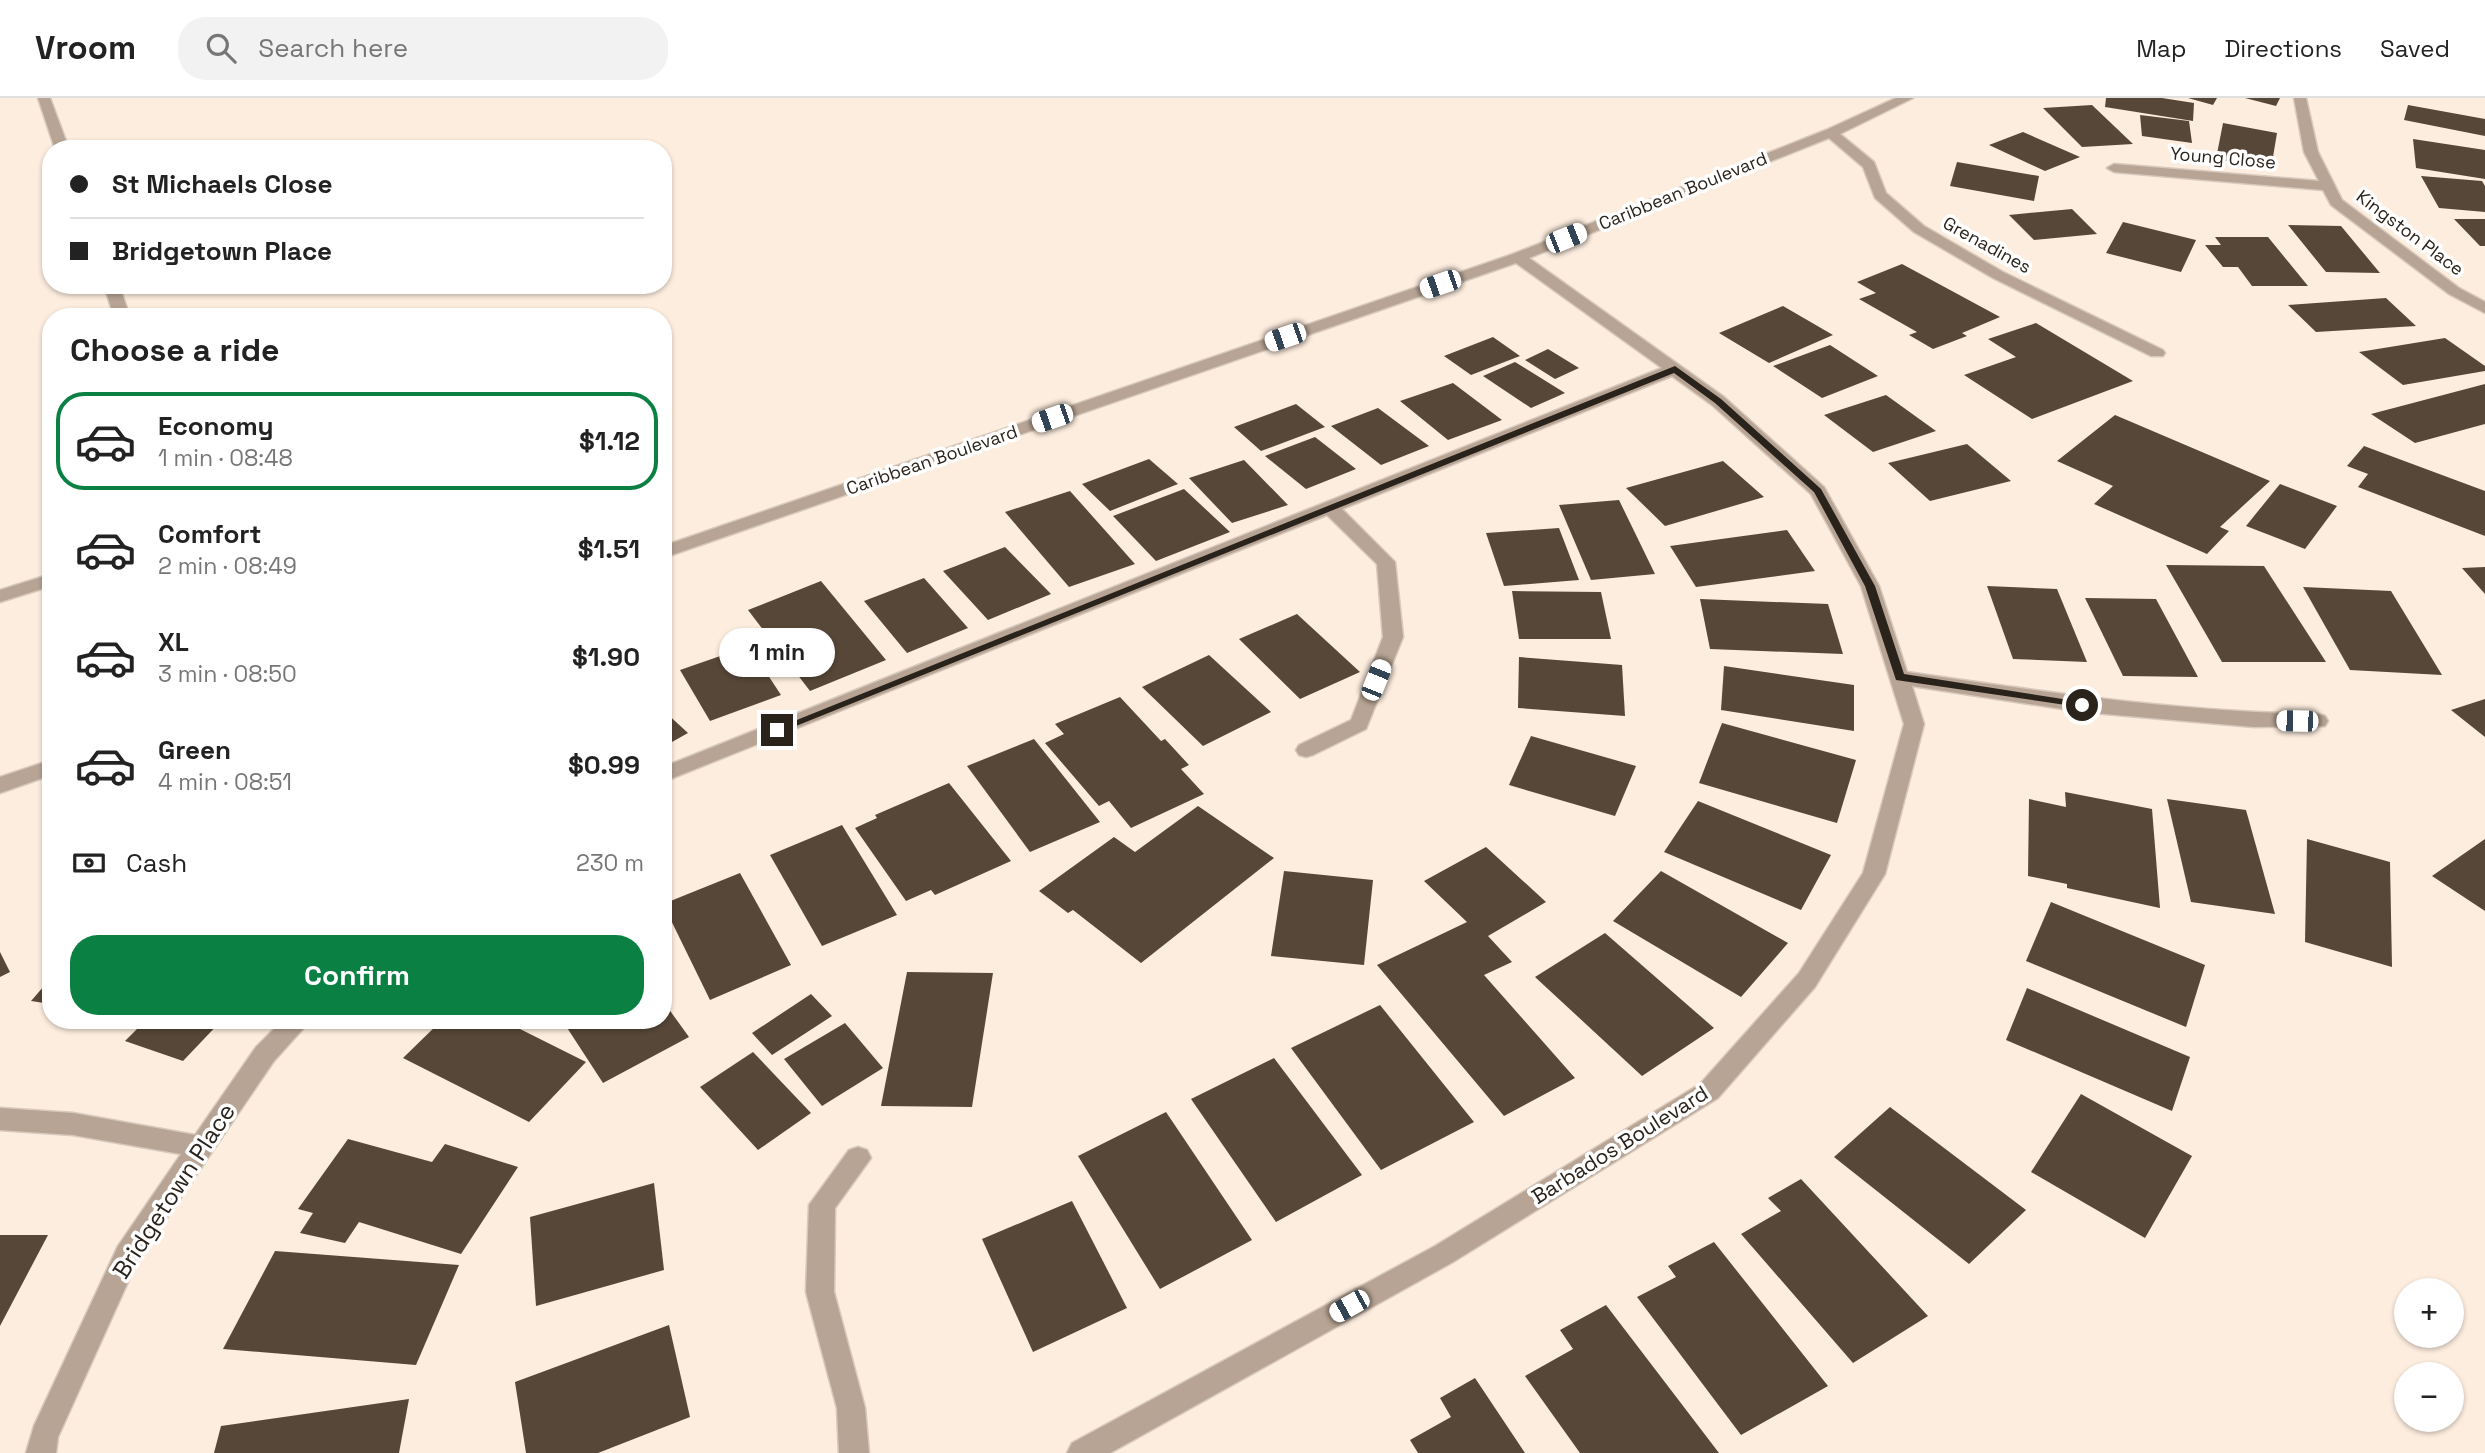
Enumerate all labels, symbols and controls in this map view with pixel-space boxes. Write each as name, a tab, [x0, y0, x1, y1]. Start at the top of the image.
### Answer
search box	[178, 17, 668, 80]
text: Vroom	[35, 27, 136, 69]
icon: search	[202, 29, 240, 67]
text: Search here	[258, 31, 408, 65]
text: Map	[2136, 33, 2186, 64]
text: Directions	[2224, 33, 2342, 64]
text: Saved	[2380, 33, 2450, 64]
street label: Young Close	[2169, 141, 2277, 174]
street label: Caribbean Boulevard	[1595, 146, 1770, 235]
text: St Michaels Close	[112, 167, 332, 201]
street label: Kingston Place	[2352, 185, 2469, 281]
street label: Grenadines	[1939, 211, 2035, 278]
car	[1543, 220, 1590, 256]
text: Bridgetown Place	[112, 234, 332, 268]
car	[1417, 267, 1464, 301]
car	[1262, 320, 1309, 354]
text: Choose a ride	[70, 330, 280, 370]
car	[1029, 401, 1076, 435]
text: Economy	[158, 409, 274, 443]
icon: car	[74, 410, 137, 473]
street label: Caribbean Boulevard	[843, 419, 1020, 500]
text: $1.12	[579, 424, 640, 458]
text: 1 min · 08:48	[158, 443, 293, 473]
text: Comfort	[158, 517, 261, 551]
icon: car	[74, 518, 137, 581]
text: $1.51	[578, 532, 640, 566]
text: 2 min · 08:49	[158, 551, 297, 581]
text: XL	[158, 625, 189, 659]
icon: car	[74, 626, 137, 689]
callout: 1 min	[719, 628, 835, 678]
text: 1 min	[749, 637, 805, 667]
text: $1.90	[572, 640, 640, 674]
car	[1359, 657, 1394, 703]
text: 3 min · 08:50	[158, 659, 297, 689]
route start	[2066, 689, 2098, 721]
car	[2276, 710, 2319, 732]
route end	[761, 714, 793, 746]
text: Green	[158, 733, 231, 767]
icon: car	[74, 734, 137, 797]
text: $0.99	[568, 748, 640, 782]
text: 4 min · 08:51	[158, 767, 292, 797]
icon: cash	[70, 844, 108, 882]
text: Cash	[126, 846, 187, 880]
text: 230 m	[576, 848, 644, 878]
button: Confirm	[70, 935, 644, 1015]
street label: Barbados Boulevard	[1526, 1079, 1713, 1210]
street label: Bridgetown Place	[105, 1097, 242, 1284]
map controls	[2394, 1278, 2464, 1432]
button: +	[2394, 1278, 2464, 1348]
car	[1326, 1287, 1373, 1325]
button: −	[2394, 1362, 2464, 1432]

